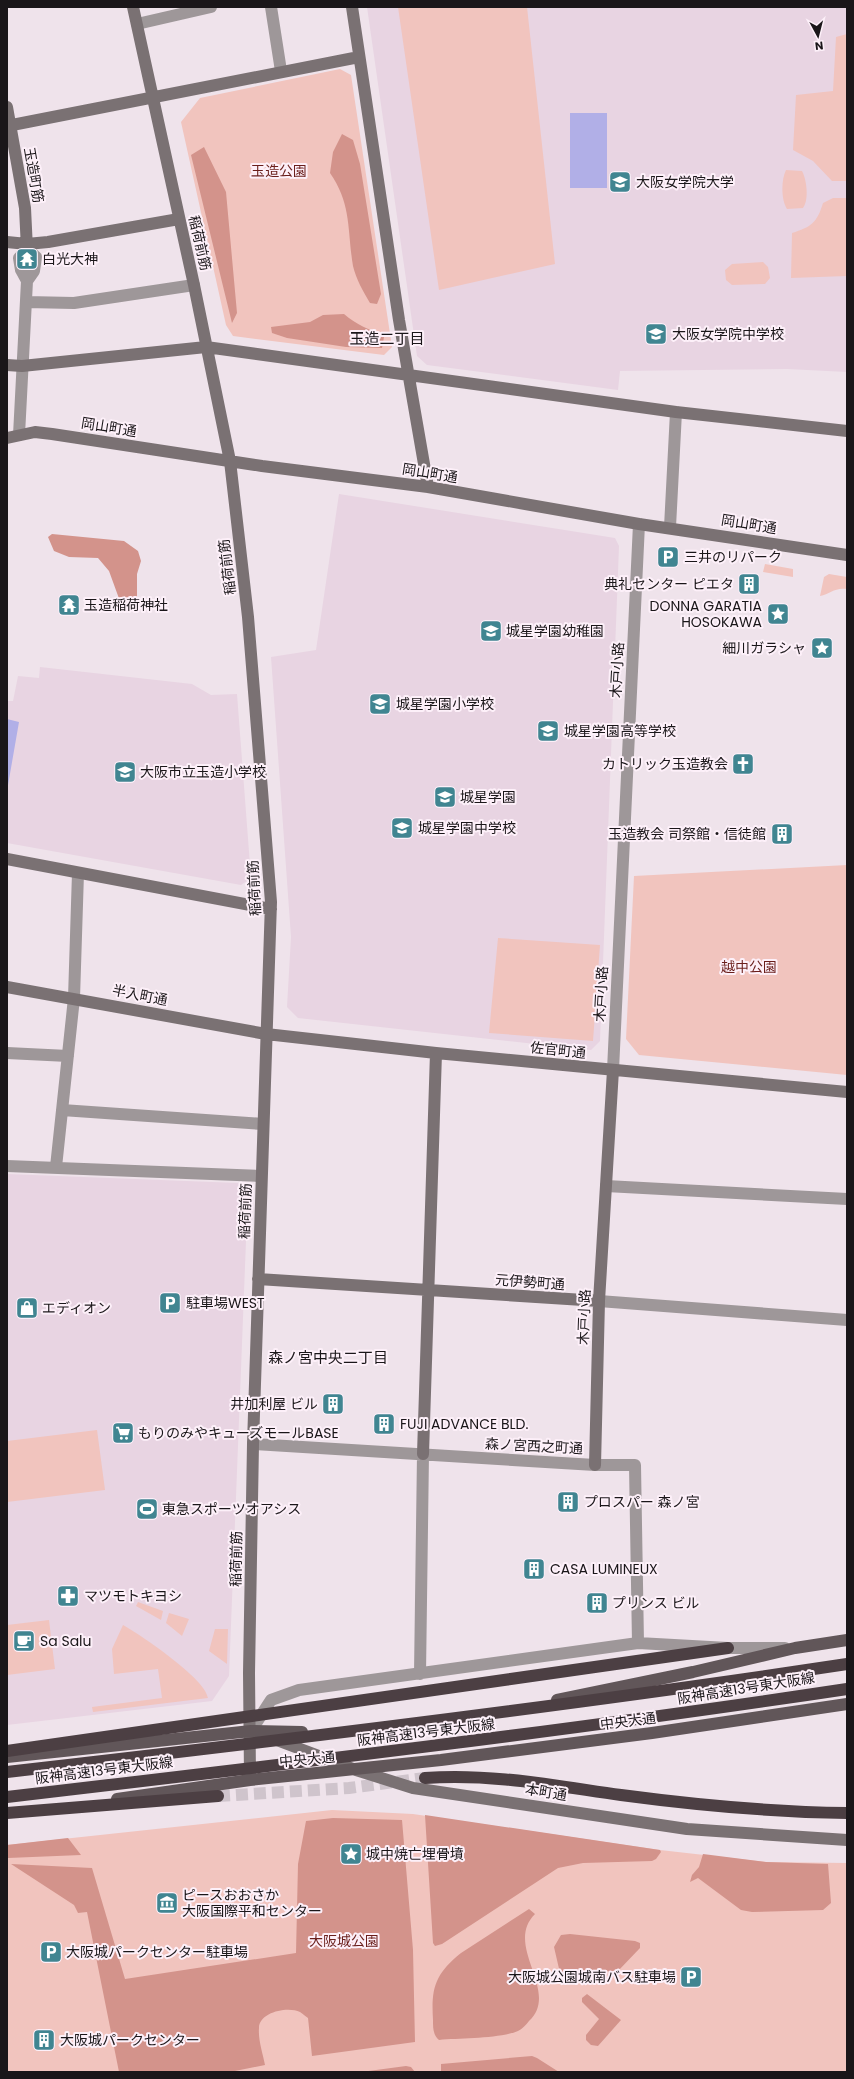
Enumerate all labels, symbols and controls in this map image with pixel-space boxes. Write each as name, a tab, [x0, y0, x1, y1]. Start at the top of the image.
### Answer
north arrow	[798, 16, 838, 56]
text: N	[814, 37, 824, 54]
street label: 玉造町筋	[19, 146, 49, 204]
park label: 玉造公園	[251, 161, 307, 181]
school or university icon: 大阪女学院大学	[607, 169, 633, 195]
place label: 大阪女学院大学	[636, 172, 734, 192]
street label: 稲荷前筋	[184, 213, 216, 273]
temple icon: 白光大神	[14, 246, 40, 272]
place label: 白光大神	[42, 249, 98, 269]
school or university icon: 大阪女学院中学校	[643, 321, 669, 347]
place label: 大阪女学院中学校	[672, 324, 784, 344]
district label: 玉造二丁目	[349, 328, 425, 349]
street label: 岡山町通	[80, 413, 138, 441]
street label: 岡山町通	[401, 459, 459, 487]
street label: 岡山町通	[720, 510, 778, 538]
street label: 稲荷前筋	[214, 538, 240, 596]
parking icon: 三井のリパーク	[655, 544, 681, 570]
place label: 三井のリパーク	[684, 547, 782, 567]
building icon: 典礼センター ピエタ	[736, 571, 762, 597]
place label: 典礼センター ピエタ	[604, 574, 734, 594]
temple icon: 玉造稲荷神社	[56, 592, 82, 618]
place label: 玉造稲荷神社	[84, 595, 168, 615]
place label: DONNA GARATIA HOSOKAWA	[650, 596, 762, 632]
place icon: DONNA GARATIA HOSOKAWA	[765, 601, 791, 627]
school or university icon: 城星学園幼稚園	[478, 618, 504, 644]
place label: 城星学園幼稚園	[506, 621, 604, 641]
place icon: 細川ガラシャ	[809, 635, 835, 661]
place label: 細川ガラシャ	[722, 638, 806, 658]
street label: 木戸小路	[606, 642, 628, 698]
school or university icon: 城星学園小学校	[367, 691, 393, 717]
place label: 城星学園小学校	[396, 694, 494, 714]
school or university icon: 城星学園高等学校	[535, 718, 561, 744]
place label: 城星学園高等学校	[564, 721, 676, 741]
church icon: カトリック玉造教会	[730, 751, 756, 777]
place label: カトリック玉造教会	[602, 754, 728, 774]
school or university icon: 大阪市立玉造小学校	[112, 759, 138, 785]
place label: 大阪市立玉造小学校	[140, 762, 266, 782]
school or university icon: 城星学園	[432, 784, 458, 810]
place label: 城星学園	[460, 787, 516, 807]
school or university icon: 城星学園中学校	[389, 815, 415, 841]
place label: 城星学園中学校	[418, 818, 516, 838]
building icon: 玉造教会 司祭館・信徒館	[769, 821, 795, 847]
place label: 玉造教会 司祭館・信徒館	[608, 824, 766, 844]
street label: 稲荷前筋	[243, 860, 265, 916]
park label: 越中公園	[721, 957, 777, 977]
street label: 木戸小路	[590, 966, 612, 1022]
street label: 半入町通	[111, 980, 169, 1010]
street label: 佐官町通	[529, 1037, 587, 1063]
street label: 稲荷前筋	[234, 1183, 256, 1239]
street label: 元伊勢町通	[494, 1270, 566, 1294]
street label: 木戸小路	[573, 1289, 595, 1345]
parking icon: 駐車場WEST	[157, 1290, 183, 1316]
place label: 駐車場WEST	[186, 1293, 265, 1313]
shop icon: エディオン	[14, 1295, 40, 1321]
place label: エディオン	[42, 1298, 111, 1318]
district label: 森ノ宮中央二丁目	[268, 1347, 388, 1368]
building icon: 井加利屋 ビル	[320, 1391, 346, 1417]
place label: 井加利屋 ビル	[230, 1394, 318, 1414]
building icon: FUJI ADVANCE BLD.	[371, 1411, 397, 1437]
place label: FUJI ADVANCE BLD.	[400, 1414, 528, 1434]
supermarket icon: もりのみやキューズモールBASE	[110, 1420, 136, 1446]
place label: もりのみやキューズモールBASE	[138, 1423, 339, 1443]
street label: 森ノ宮西之町通	[485, 1433, 583, 1459]
building icon: プロスパー 森ノ宮	[555, 1489, 581, 1515]
place label: プロスパー 森ノ宮	[584, 1492, 700, 1512]
sports icon: 東急スポーツオアシス	[134, 1496, 160, 1522]
place label: 東急スポーツオアシス	[162, 1499, 301, 1519]
street label: 稲荷前筋	[226, 1531, 246, 1587]
building icon: CASA LUMINEUX	[521, 1556, 547, 1582]
place label: CASA LUMINEUX	[550, 1559, 658, 1579]
pharmacy icon: マツモトキヨシ	[55, 1583, 81, 1609]
place label: マツモトキヨシ	[84, 1586, 182, 1606]
building icon: プリンス ビル	[584, 1590, 610, 1616]
place label: プリンス ビル	[612, 1593, 699, 1613]
cafe icon: Sa Salu	[11, 1628, 37, 1654]
place label: Sa Salu	[40, 1631, 92, 1651]
street label: 阪神高速13号東大阪線	[676, 1667, 816, 1709]
street label: 中央大通	[599, 1708, 657, 1734]
street label: 阪神高速13号東大阪線	[356, 1714, 496, 1750]
street label: 中央大通	[278, 1747, 336, 1771]
street label: 阪神高速13号東大阪線	[34, 1752, 174, 1788]
street label: 本町通	[524, 1779, 568, 1805]
place icon: 城中焼亡埋骨墳	[338, 1841, 364, 1867]
place label: 城中焼亡埋骨墳	[366, 1844, 464, 1864]
place label: ピースおおさか 大阪国際平和センター	[182, 1885, 322, 1921]
museum icon: ピースおおさか 大阪国際平和センター	[154, 1890, 180, 1916]
park label: 大阪城公園	[309, 1931, 379, 1951]
parking icon: 大阪城パークセンター駐車場	[38, 1939, 64, 1965]
place label: 大阪城パークセンター駐車場	[66, 1942, 248, 1962]
parking icon: 大阪城公園城南バス駐車場	[678, 1964, 704, 1990]
place label: 大阪城公園城南バス駐車場	[508, 1967, 676, 1987]
building icon: 大阪城パークセンター	[31, 2027, 57, 2053]
place label: 大阪城パークセンター	[60, 2030, 200, 2050]

